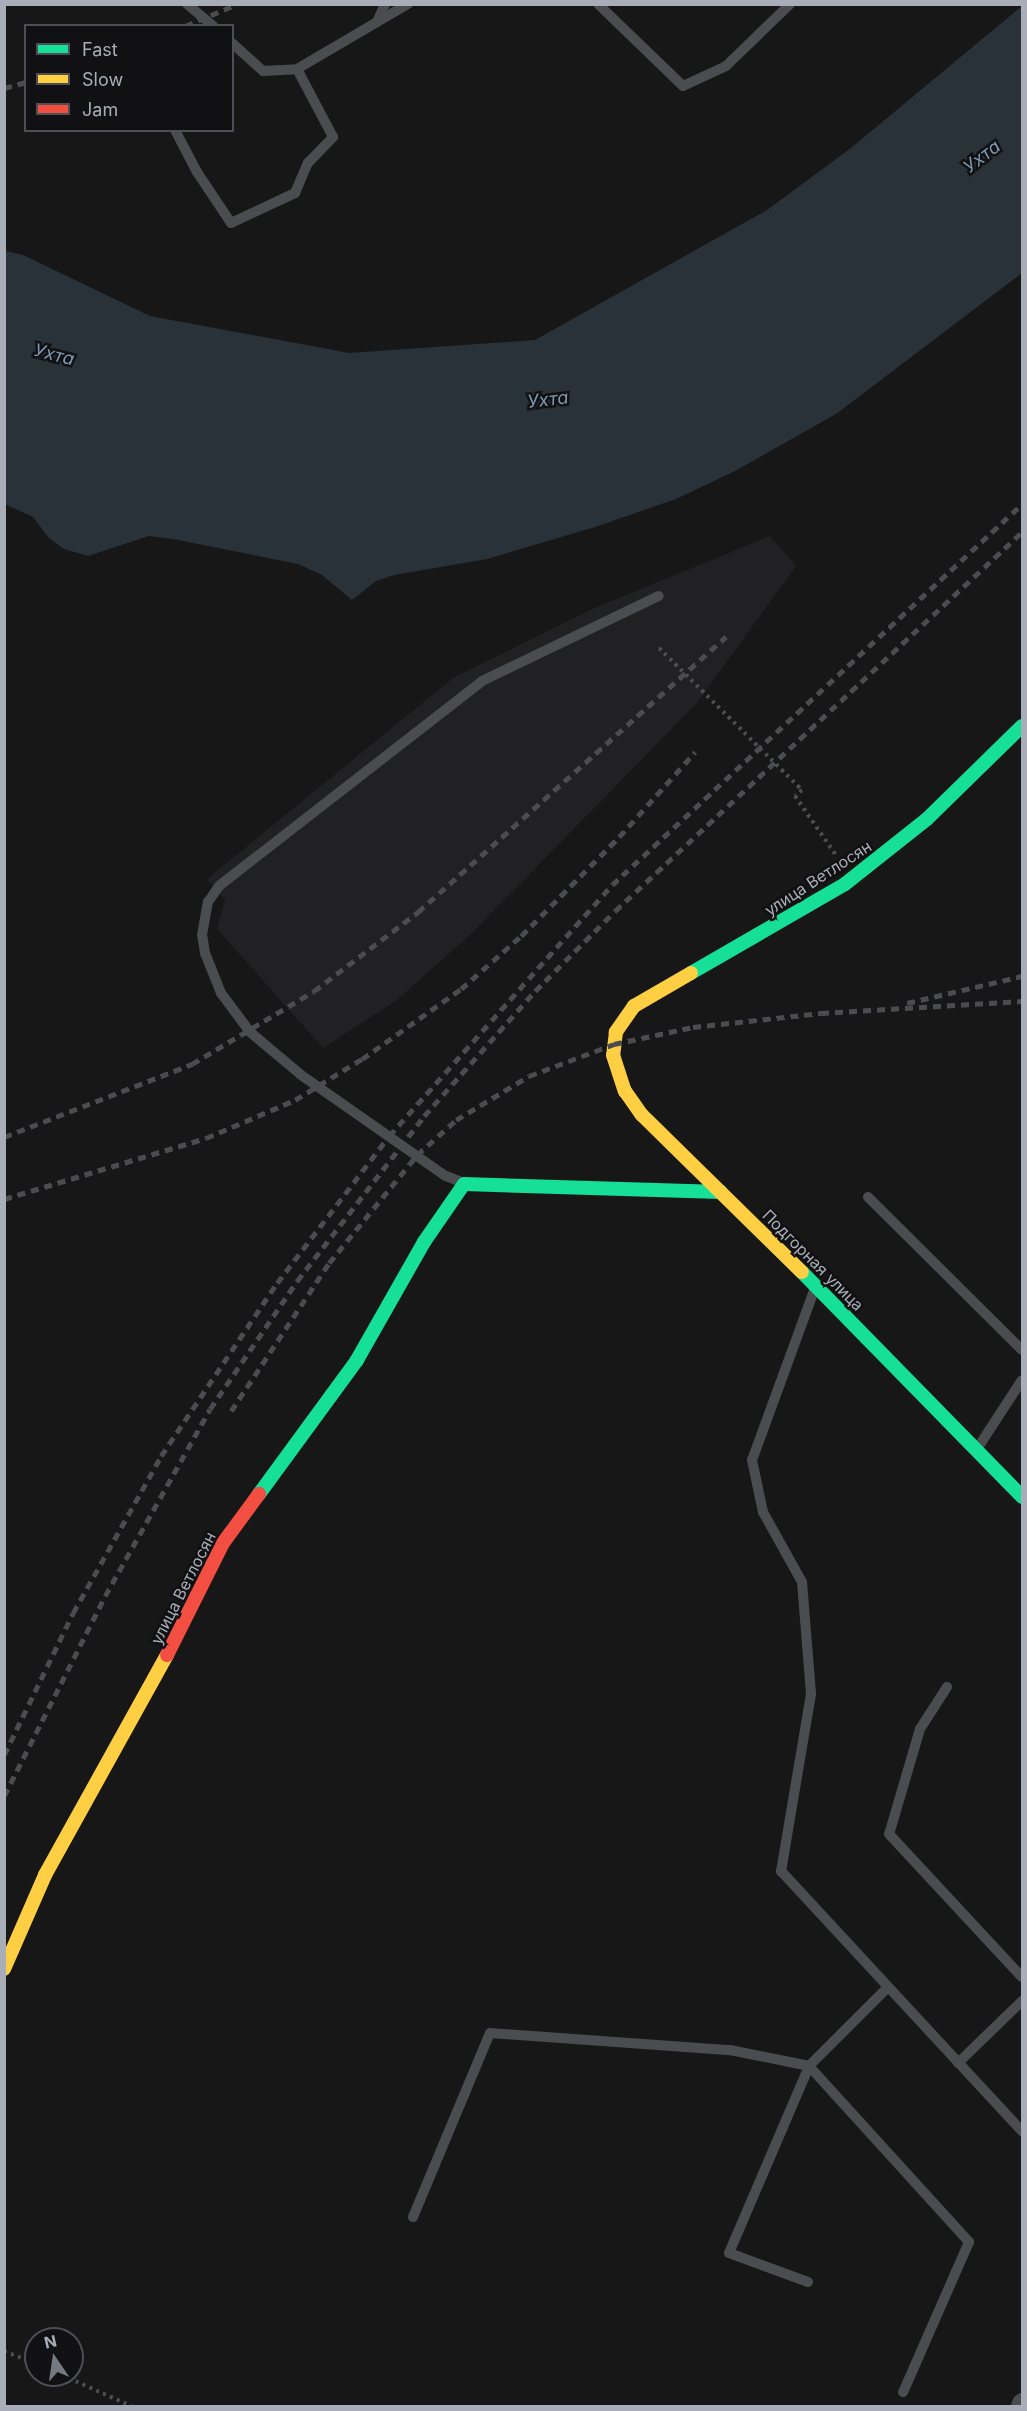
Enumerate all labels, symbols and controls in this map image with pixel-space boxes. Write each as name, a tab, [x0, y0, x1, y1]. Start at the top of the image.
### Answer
legend	[24, 24, 234, 132]
text: Fast	[82, 39, 118, 60]
text: Slow	[82, 69, 123, 90]
text: Jam	[82, 99, 118, 120]
water label: Ухта	[959, 136, 1005, 178]
water label: Ухта	[32, 340, 76, 370]
water label: Ухта	[526, 387, 570, 413]
street label: улица Ветлосян	[761, 836, 875, 920]
street label: Подгорная улица	[759, 1206, 867, 1314]
street label: улица Ветлосян	[146, 1529, 220, 1647]
north arrow	[24, 2327, 84, 2387]
text: N	[42, 2330, 59, 2353]

